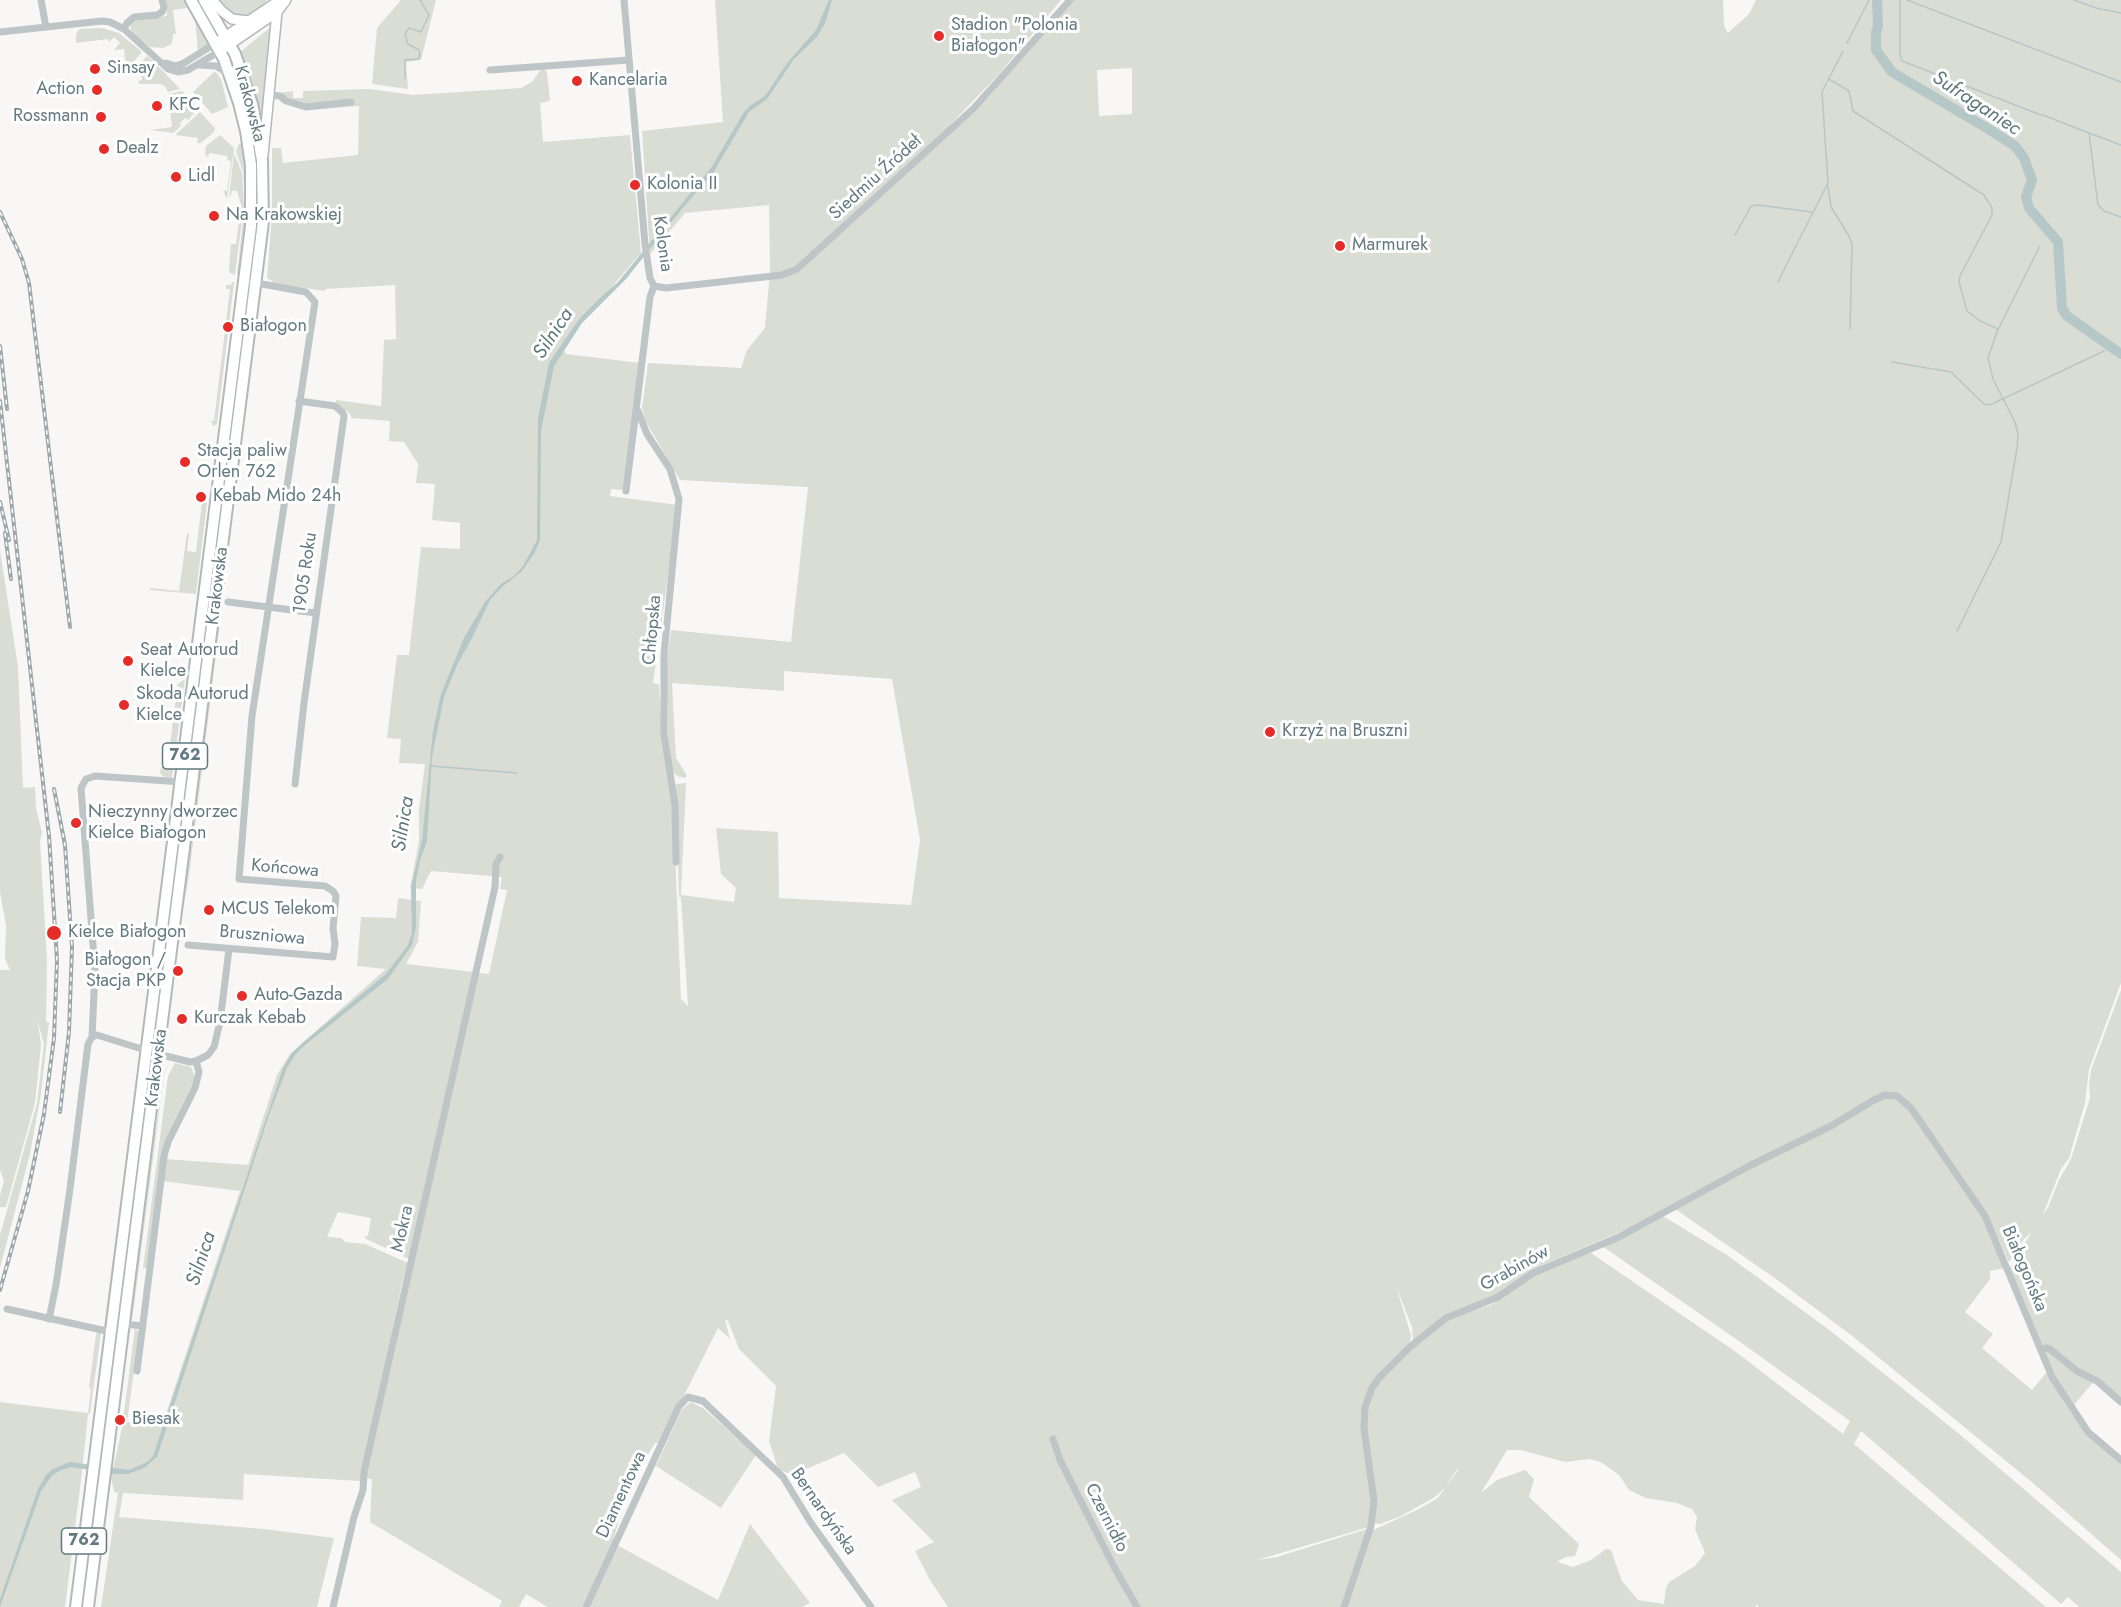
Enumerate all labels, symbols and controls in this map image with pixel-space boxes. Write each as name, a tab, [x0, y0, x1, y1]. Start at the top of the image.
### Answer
place label: Stadion "Polonia Białogon"	[951, 15, 1078, 57]
marker: Stadion "Polonia Białogon"	[932, 29, 946, 43]
place label: Sinsay	[107, 58, 155, 80]
marker: Sinsay	[88, 62, 102, 76]
street label: Krakowska	[228, 63, 270, 145]
water label: Sufraganiec	[1927, 67, 2025, 141]
place label: Kancelaria	[589, 70, 667, 92]
marker: Kancelaria	[570, 74, 584, 88]
place label: Action	[36, 79, 85, 101]
marker: Action	[90, 83, 104, 97]
place label: KFC	[169, 95, 200, 117]
marker: KFC	[150, 99, 164, 113]
place label: Rossmann	[13, 106, 89, 128]
marker: Rossmann	[94, 110, 108, 124]
street label: Siedmiu Źródeł	[825, 131, 927, 225]
place label: Dealz	[116, 138, 159, 160]
marker: Dealz	[97, 142, 111, 156]
place label: Lidl	[188, 166, 215, 188]
marker: Lidl	[169, 170, 183, 184]
place label: Kolonia II	[647, 174, 717, 196]
marker: Kolonia II	[628, 178, 642, 192]
place label: Na Krakowskiej	[226, 205, 342, 227]
marker: Na Krakowskiej	[207, 209, 221, 223]
street label: Kolonia	[647, 215, 677, 273]
place label: Marmurek	[1352, 235, 1428, 257]
marker: Marmurek	[1333, 239, 1347, 253]
water label: Silnica	[529, 304, 579, 364]
place label: Białogon	[240, 316, 307, 338]
marker: Białogon	[221, 320, 235, 334]
place label: Stacja paliw Orlen 762	[197, 441, 287, 484]
marker: Stacja paliw Orlen 762	[178, 455, 192, 469]
place label: Kebab Mido 24h	[213, 486, 341, 508]
marker: Kebab Mido 24h	[194, 490, 208, 504]
street label: 1905 Roku	[290, 531, 322, 615]
street label: Krakowska	[203, 546, 233, 626]
street label: Chłopska	[639, 594, 667, 666]
place label: Seat Autorud Kielce	[140, 640, 239, 682]
marker: Seat Autorud Kielce	[121, 654, 135, 668]
place label: Skoda Autorud Kielce	[136, 684, 249, 726]
marker: Skoda Autorud Kielce	[117, 698, 131, 712]
place label: Krzyż na Bruszni	[1282, 721, 1408, 743]
marker: Krzyż na Bruszni	[1263, 725, 1277, 739]
road number: 762	[162, 743, 207, 769]
water label: Silnica	[388, 795, 420, 853]
place label: Nieczynny dworzec Kielce Białogon	[88, 802, 238, 844]
marker: Nieczynny dworzec Kielce Białogon	[69, 816, 83, 830]
street label: Końcowa	[250, 855, 320, 883]
place label: MCUS Telekom	[221, 899, 335, 921]
marker: MCUS Telekom	[202, 903, 216, 917]
place label: Kielce Białogon	[68, 922, 186, 944]
street label: Bruszniowa	[218, 922, 306, 950]
marker: Kielce Białogon	[45, 924, 63, 942]
place label: Białogon / Stacja PKP	[84, 950, 166, 992]
marker: Białogon / Stacja PKP	[171, 964, 185, 978]
place label: Auto-Gazda	[254, 985, 343, 1007]
marker: Auto-Gazda	[235, 989, 249, 1003]
place label: Kurczak Kebab	[194, 1008, 306, 1030]
marker: Kurczak Kebab	[175, 1012, 189, 1026]
street label: Krakowska	[142, 1028, 172, 1108]
street label: Mokra	[387, 1204, 419, 1254]
street label: Białogońska	[1996, 1223, 2052, 1315]
water label: Silnica	[182, 1229, 222, 1289]
street label: Grabinów	[1477, 1241, 1553, 1297]
place label: Biesak	[132, 1409, 180, 1431]
marker: Biesak	[113, 1413, 127, 1427]
street label: Diamentowa	[593, 1448, 651, 1542]
street label: Bernardyńska	[785, 1464, 861, 1560]
street label: Czernidło	[1080, 1480, 1132, 1556]
road number: 762	[62, 1528, 106, 1554]

